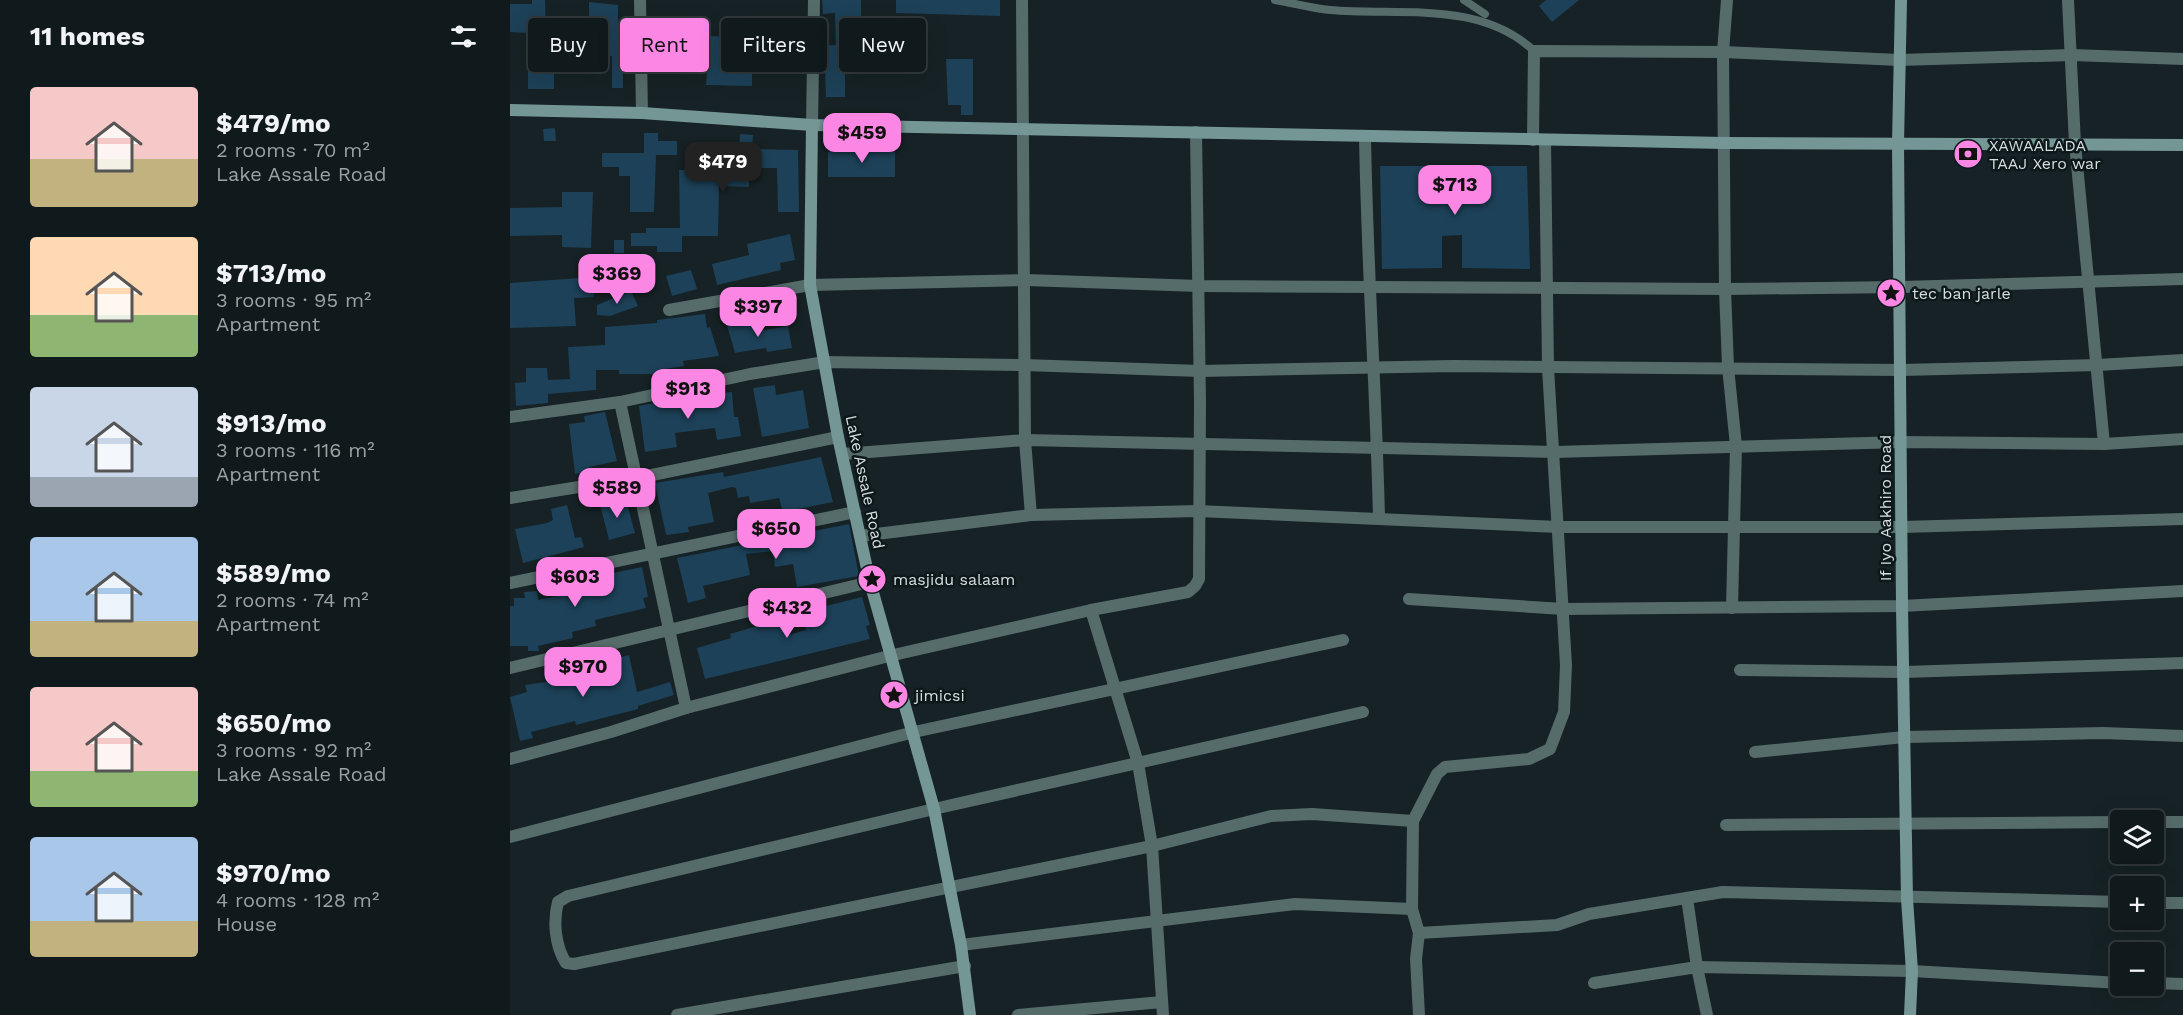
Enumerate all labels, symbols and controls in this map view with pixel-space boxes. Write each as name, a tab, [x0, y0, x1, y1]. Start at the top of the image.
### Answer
chip: Buy	[528, 18, 608, 72]
chip: Rent	[620, 18, 709, 72]
chip: Filters	[721, 18, 827, 72]
chip: New	[839, 18, 926, 72]
icon: filters	[447, 20, 480, 53]
text: 11 homes	[30, 21, 145, 51]
text: $479/mo	[216, 108, 331, 138]
icon: home	[78, 111, 150, 183]
pin: $459	[826, 113, 898, 164]
text: $459	[837, 120, 887, 144]
place label: XAWAALADA TAAJ Xero war	[1989, 136, 2101, 173]
text: 2 rooms · 70 m²	[216, 138, 370, 162]
bank icon: XAWAALADA TAAJ Xero war	[1952, 138, 1984, 170]
pin: $479	[687, 142, 759, 193]
text: $479	[698, 149, 748, 173]
text: Lake Assale Road	[216, 162, 387, 186]
pin: $713	[1419, 165, 1491, 216]
text: $713	[1432, 172, 1478, 196]
pin: $369	[581, 254, 653, 305]
text: $713/mo	[216, 258, 326, 288]
icon: home	[78, 261, 150, 333]
text: $369	[592, 261, 642, 285]
place icon: tec ban jarle	[1875, 277, 1907, 309]
place label: tec ban jarle	[1912, 284, 2011, 303]
pin: $397	[722, 287, 794, 338]
text: 3 rooms · 95 m²	[216, 288, 371, 312]
text: $397	[734, 294, 782, 318]
text: Apartment	[216, 312, 320, 336]
pin: $913	[652, 369, 724, 420]
text: $913	[665, 376, 711, 400]
text: $913/mo	[216, 408, 327, 438]
icon: home	[78, 411, 150, 483]
street label: Lake Assale Road	[842, 413, 888, 551]
street label: If Iyo Aakhiro Road	[1876, 435, 1895, 581]
text: 3 rooms · 116 m²	[216, 438, 375, 462]
text: Apartment	[216, 462, 320, 486]
pin: $589	[581, 468, 653, 519]
text: $589	[592, 475, 642, 499]
pin: $650	[740, 509, 812, 560]
text: $650	[751, 516, 801, 540]
pin: $603	[539, 557, 611, 608]
text: $589/mo	[216, 558, 331, 588]
icon: home	[78, 561, 150, 633]
place icon: masjidu salaam	[856, 563, 888, 595]
text: $603	[550, 564, 600, 588]
place label: masjidu salaam	[893, 570, 1015, 589]
text: 2 rooms · 74 m²	[216, 588, 369, 612]
pin: $432	[751, 588, 823, 639]
text: $432	[762, 595, 812, 619]
text: Apartment	[216, 612, 320, 636]
pin: $970	[547, 647, 619, 698]
text: $970	[558, 654, 608, 678]
place icon: jimicsi	[878, 679, 910, 711]
place label: jimicsi	[913, 686, 965, 705]
text: $650/mo	[216, 708, 331, 738]
icon: home	[78, 711, 150, 783]
text: 3 rooms · 92 m²	[216, 738, 371, 762]
text: Lake Assale Road	[216, 762, 387, 786]
map controls	[2110, 810, 2164, 996]
button: layers	[2110, 810, 2164, 864]
text: $970/mo	[216, 858, 331, 888]
icon: home	[78, 861, 150, 933]
button: +	[2110, 876, 2164, 930]
text: 4 rooms · 128 m²	[216, 888, 379, 912]
text: House	[216, 912, 277, 936]
button: −	[2110, 942, 2164, 996]

